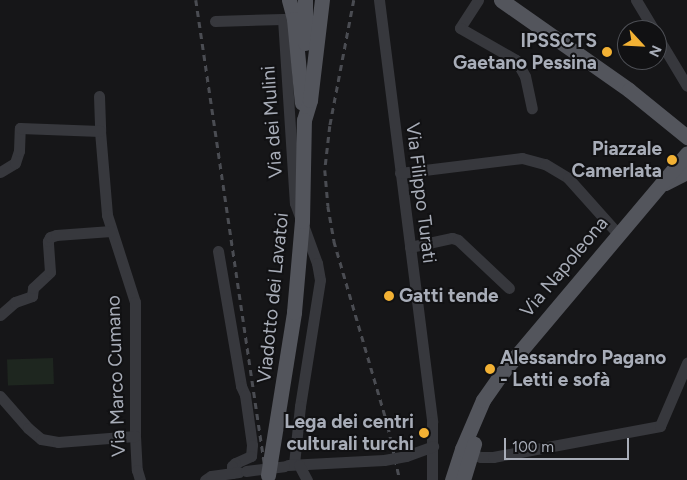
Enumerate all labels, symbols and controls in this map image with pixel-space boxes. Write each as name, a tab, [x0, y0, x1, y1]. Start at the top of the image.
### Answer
north arrow	[617, 20, 667, 70]
place label: IPSSCTS Gaetano Pessina	[453, 30, 597, 74]
text: N	[645, 43, 665, 60]
marker: IPSSCTS Gaetano Pessina	[601, 46, 613, 58]
street label: Via dei Mulini	[257, 65, 287, 179]
street label: Via Filippo Turati	[401, 121, 441, 265]
place label: Piazzale Camerlata	[571, 138, 662, 182]
marker: Piazzale Camerlata	[666, 154, 678, 166]
street label: Viadotto dei Lavatoi	[253, 212, 293, 384]
street label: Via Napoleona	[515, 212, 613, 322]
place label: Gatti tende	[399, 285, 499, 307]
marker: Gatti tende	[383, 290, 395, 302]
street label: Via Marco Cumano	[102, 295, 130, 457]
place label: Alessandro Pagano - Letti e sofà	[500, 347, 666, 391]
marker: Alessandro Pagano - Letti e sofà	[484, 363, 496, 375]
place label: Lega dei centri culturali turchi	[284, 411, 414, 455]
marker: Lega dei centri culturali turchi	[418, 427, 430, 439]
scale bar	[507, 428, 632, 460]
text: 100 m	[512, 438, 554, 456]

